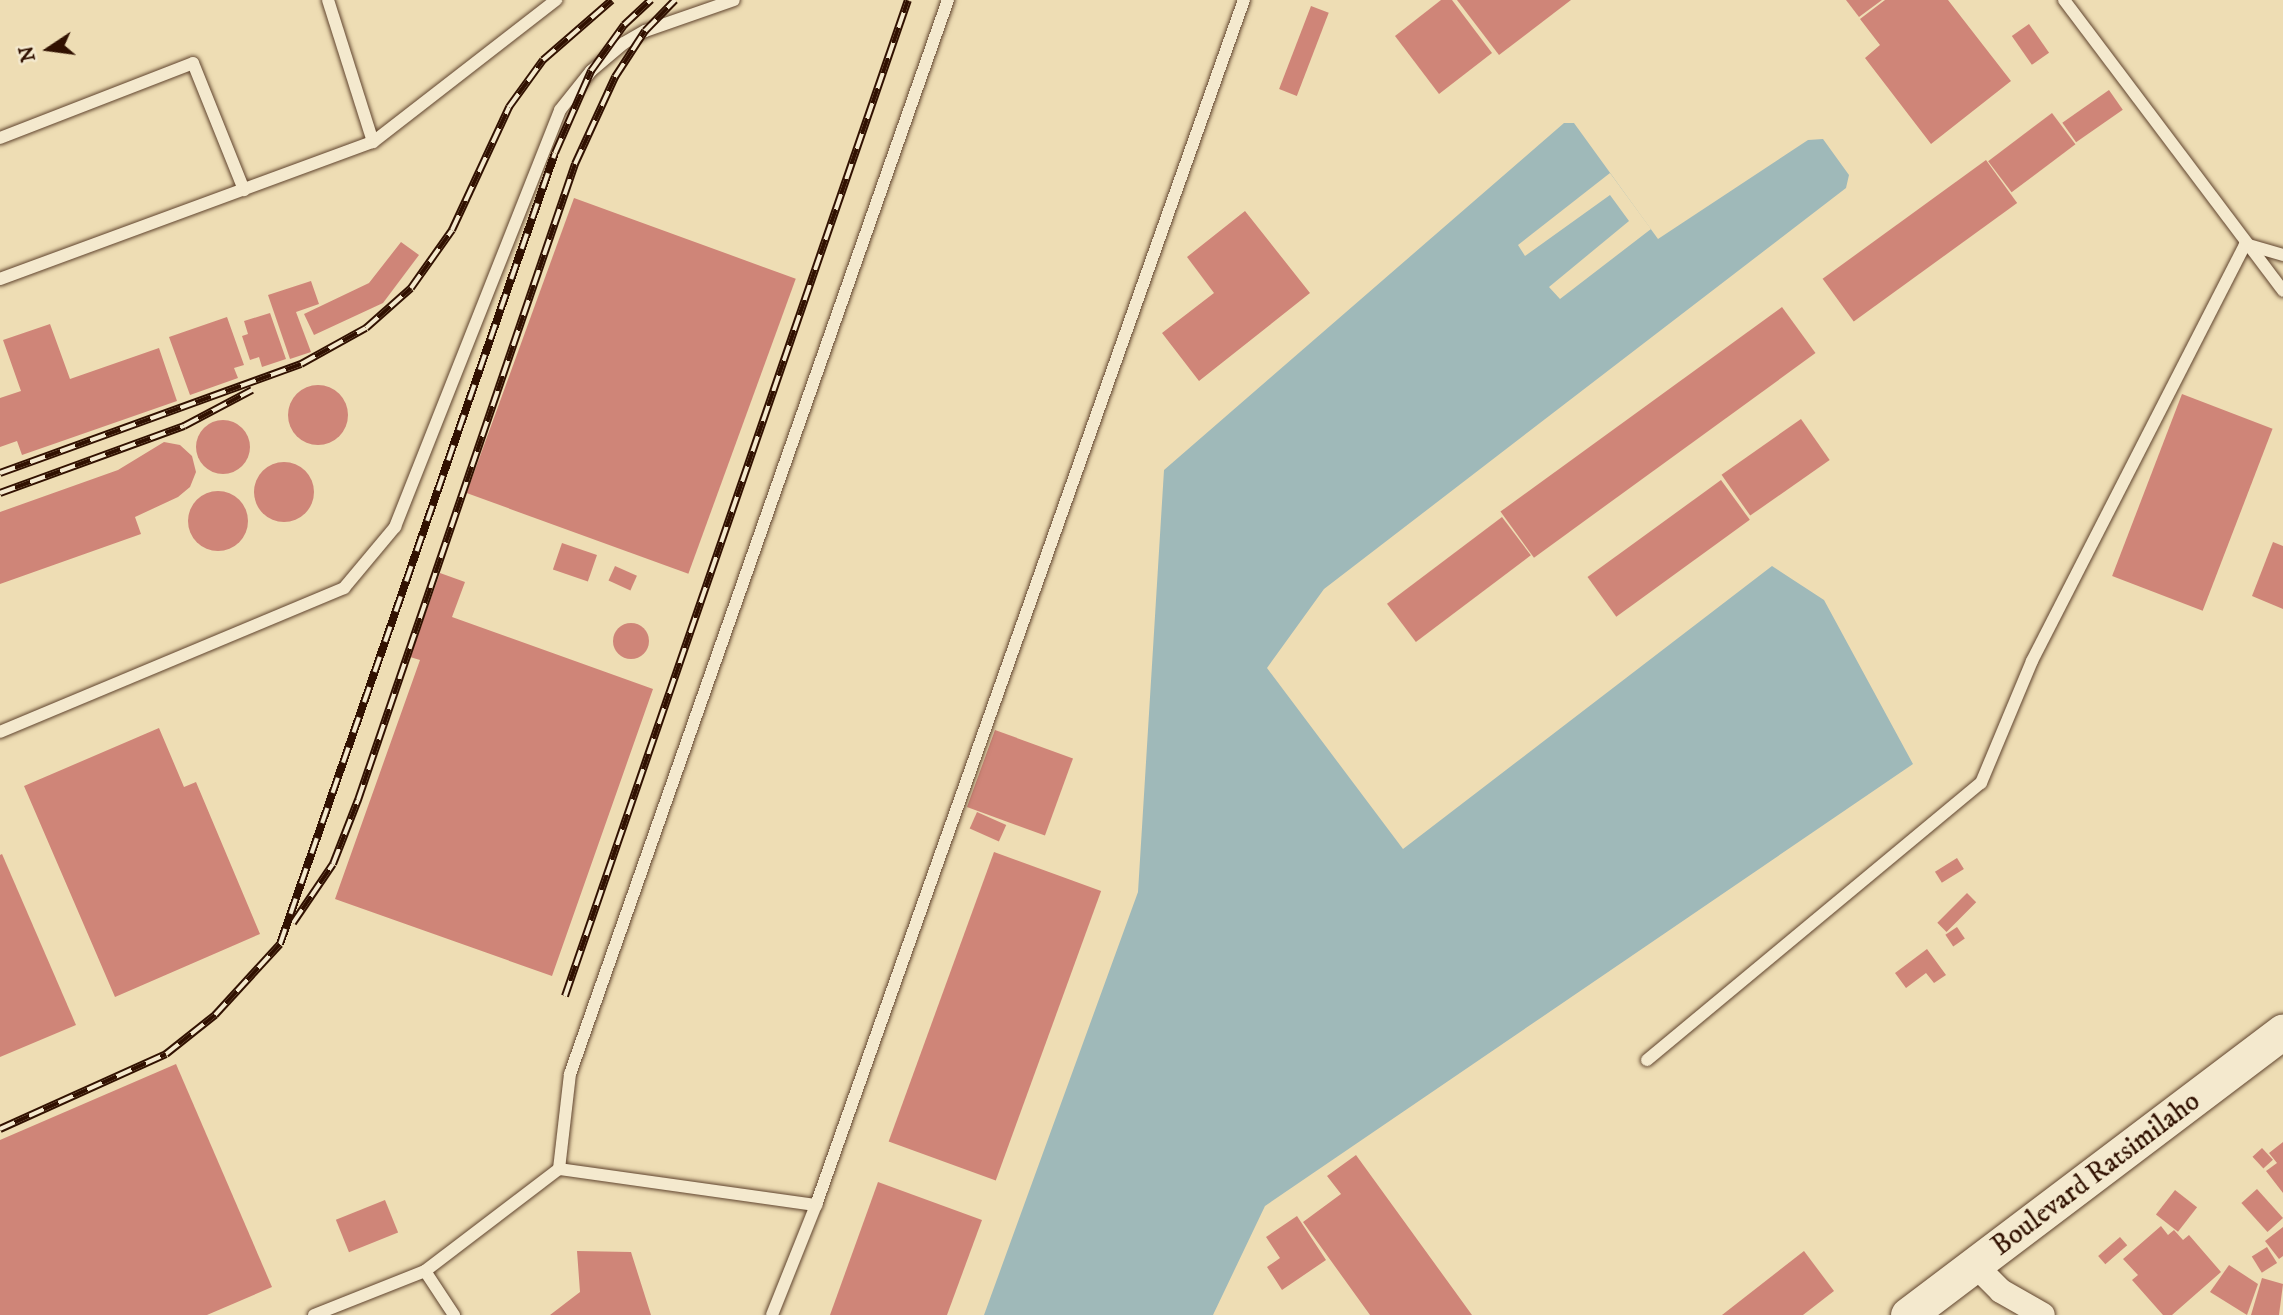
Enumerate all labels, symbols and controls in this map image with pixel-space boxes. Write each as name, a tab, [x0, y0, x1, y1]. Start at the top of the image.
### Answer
north arrow	[14, 14, 84, 84]
text: N	[15, 44, 41, 64]
street label: Boulevard Ratsimilaho	[1985, 1085, 2207, 1263]

